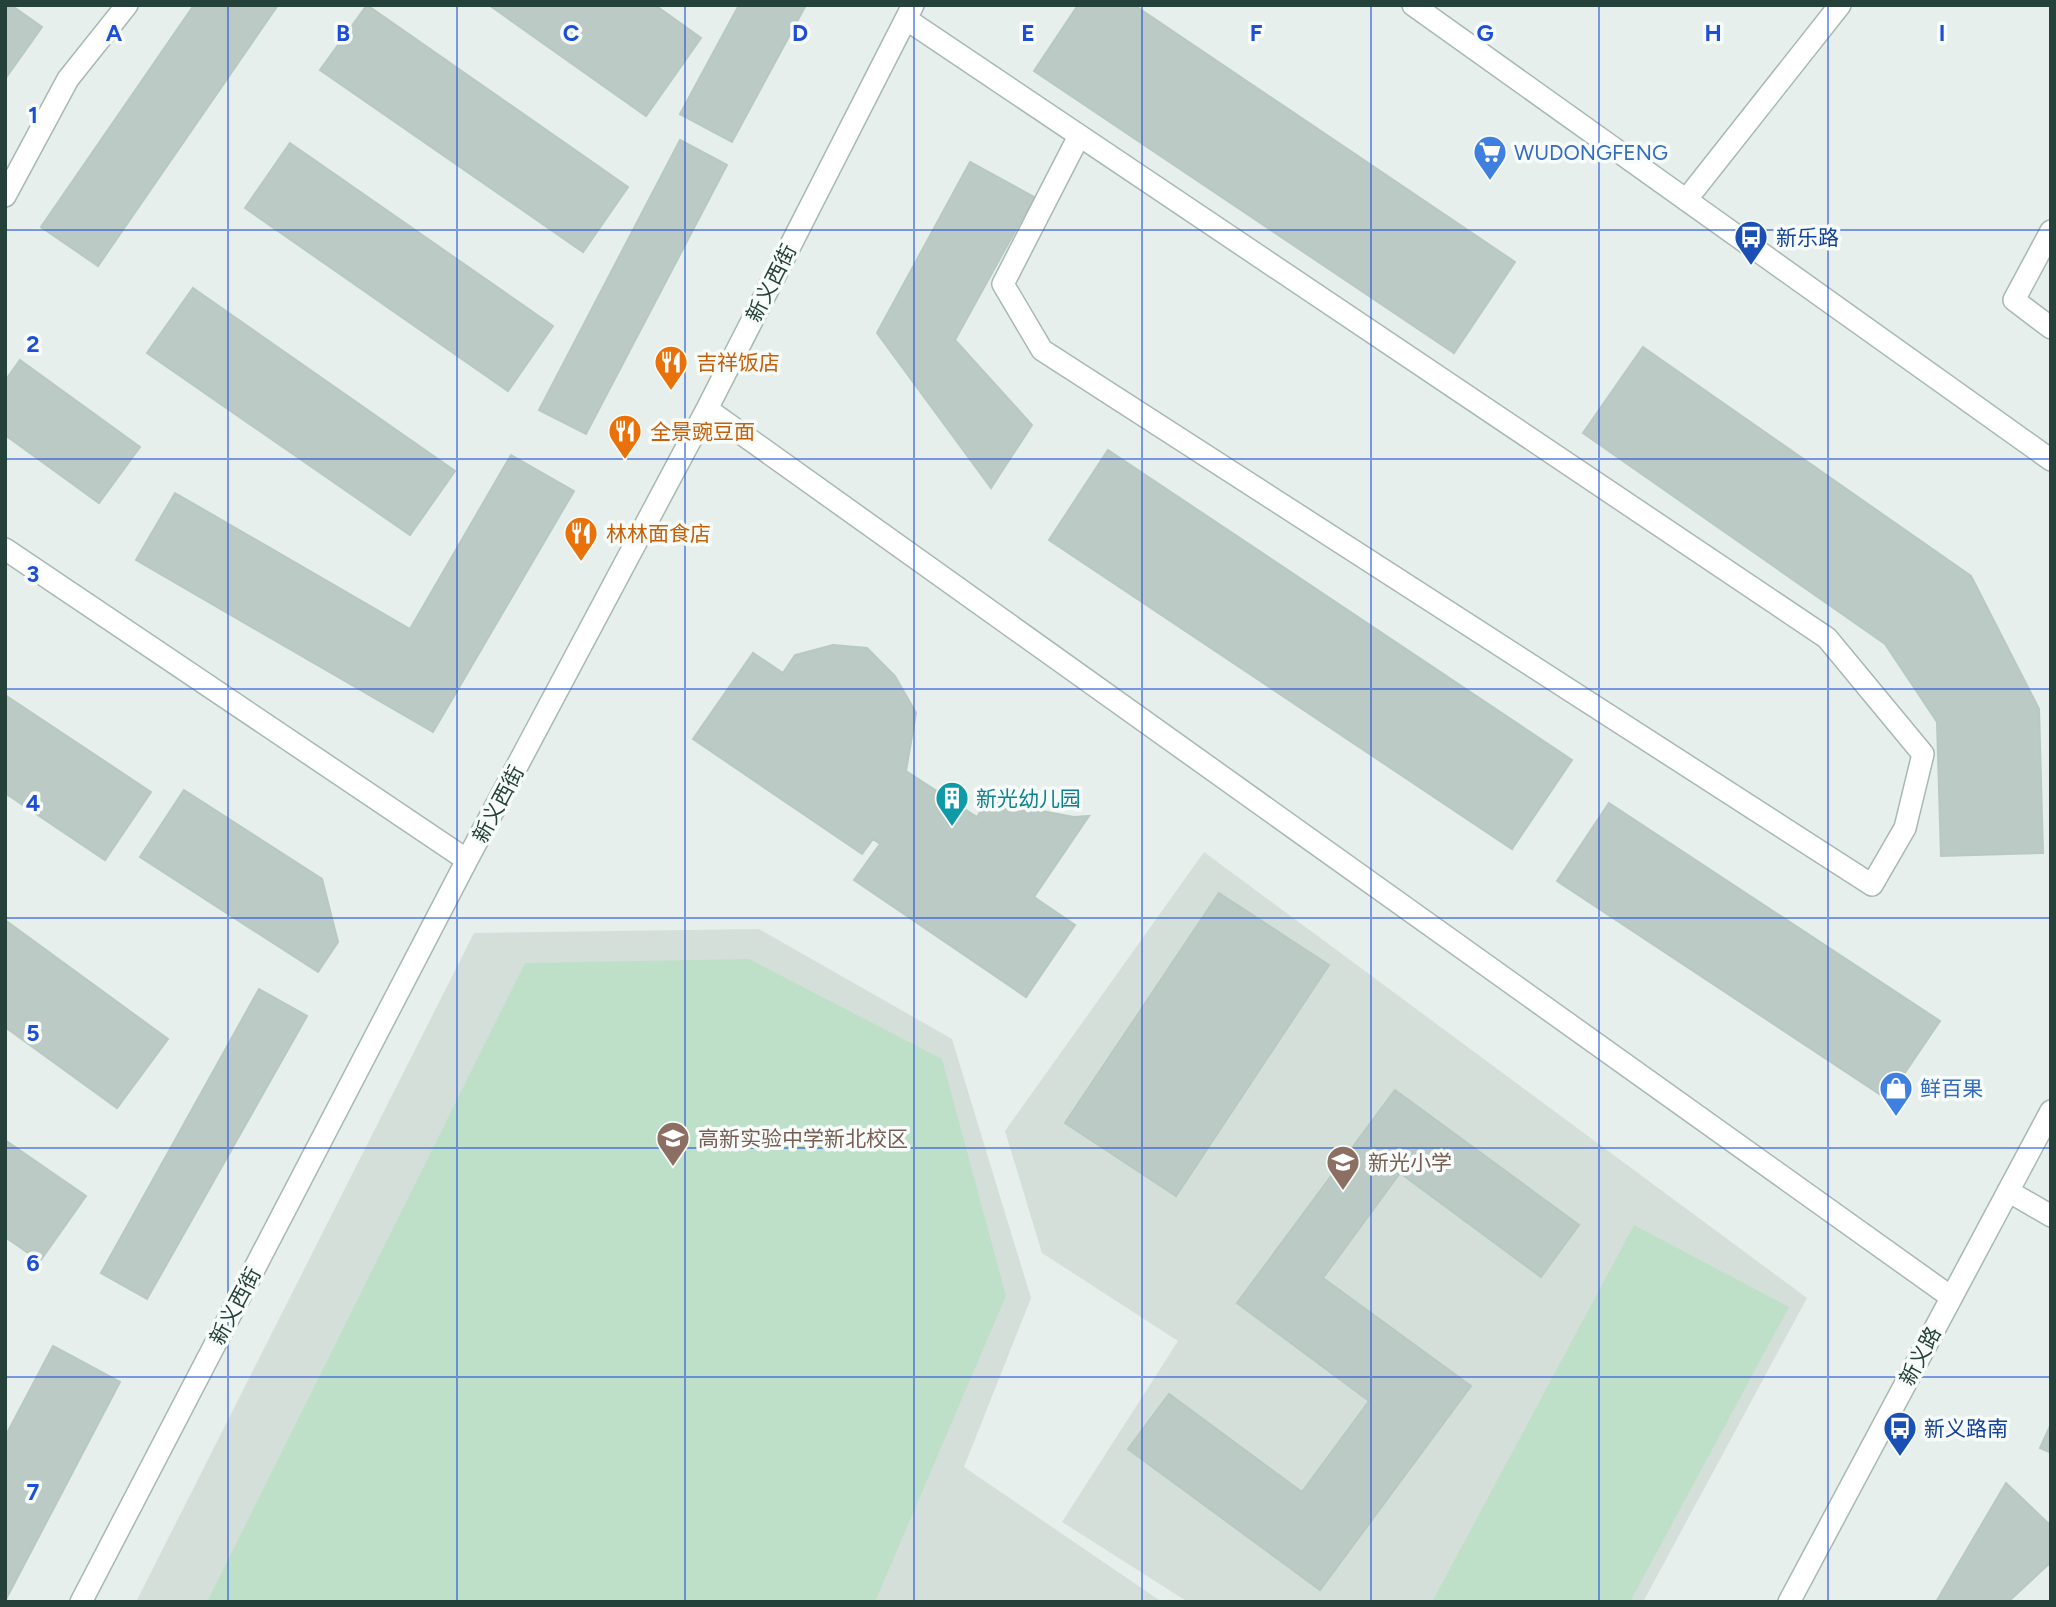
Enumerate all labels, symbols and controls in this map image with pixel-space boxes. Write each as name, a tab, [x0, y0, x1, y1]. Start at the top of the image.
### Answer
text: A	[106, 19, 123, 47]
text: B	[336, 19, 350, 47]
text: C	[563, 19, 580, 47]
text: D	[792, 19, 808, 47]
text: E	[1021, 19, 1035, 47]
text: F	[1250, 19, 1263, 47]
text: G	[1476, 19, 1494, 47]
text: H	[1704, 19, 1722, 47]
text: I	[1939, 19, 1945, 47]
text: 1	[28, 101, 38, 129]
supermarket icon: WUDONGFENG	[1471, 133, 1509, 182]
place label: WUDONGFENG	[1514, 140, 1668, 165]
bus stop icon: 新乐路	[1732, 218, 1770, 267]
place label: 新乐路	[1776, 225, 1839, 250]
street label: 新义西街	[741, 240, 801, 326]
text: 2	[26, 330, 40, 358]
restaurant icon: 吉祥饭店	[652, 343, 690, 392]
place label: 吉祥饭店	[696, 350, 780, 375]
restaurant icon: 全景豌豆面	[606, 412, 644, 461]
place label: 全景豌豆面	[650, 419, 755, 444]
restaurant icon: 林林面食店	[562, 514, 600, 563]
place label: 林林面食店	[606, 521, 711, 546]
text: 3	[27, 560, 39, 588]
street label: 新义西街	[467, 761, 529, 847]
building icon: 新光幼儿园	[933, 779, 971, 828]
place label: 新光幼儿园	[976, 786, 1081, 811]
text: 4	[26, 789, 40, 817]
text: 5	[26, 1019, 40, 1047]
shop icon: 鲜百果	[1877, 1069, 1915, 1118]
place label: 鲜百果	[1920, 1076, 1983, 1101]
school or university icon: 高新实验中学新北校区	[654, 1119, 692, 1168]
place label: 高新实验中学新北校区	[698, 1126, 908, 1151]
school or university icon: 新光小学	[1324, 1143, 1362, 1192]
place label: 新光小学	[1368, 1150, 1452, 1175]
text: 6	[26, 1249, 40, 1277]
street label: 新义西街	[204, 1263, 266, 1349]
street label: 新义路	[1894, 1322, 1946, 1390]
bus stop icon: 新义路南	[1881, 1409, 1919, 1458]
place label: 新义路南	[1924, 1416, 2008, 1441]
text: 7	[27, 1478, 40, 1506]

